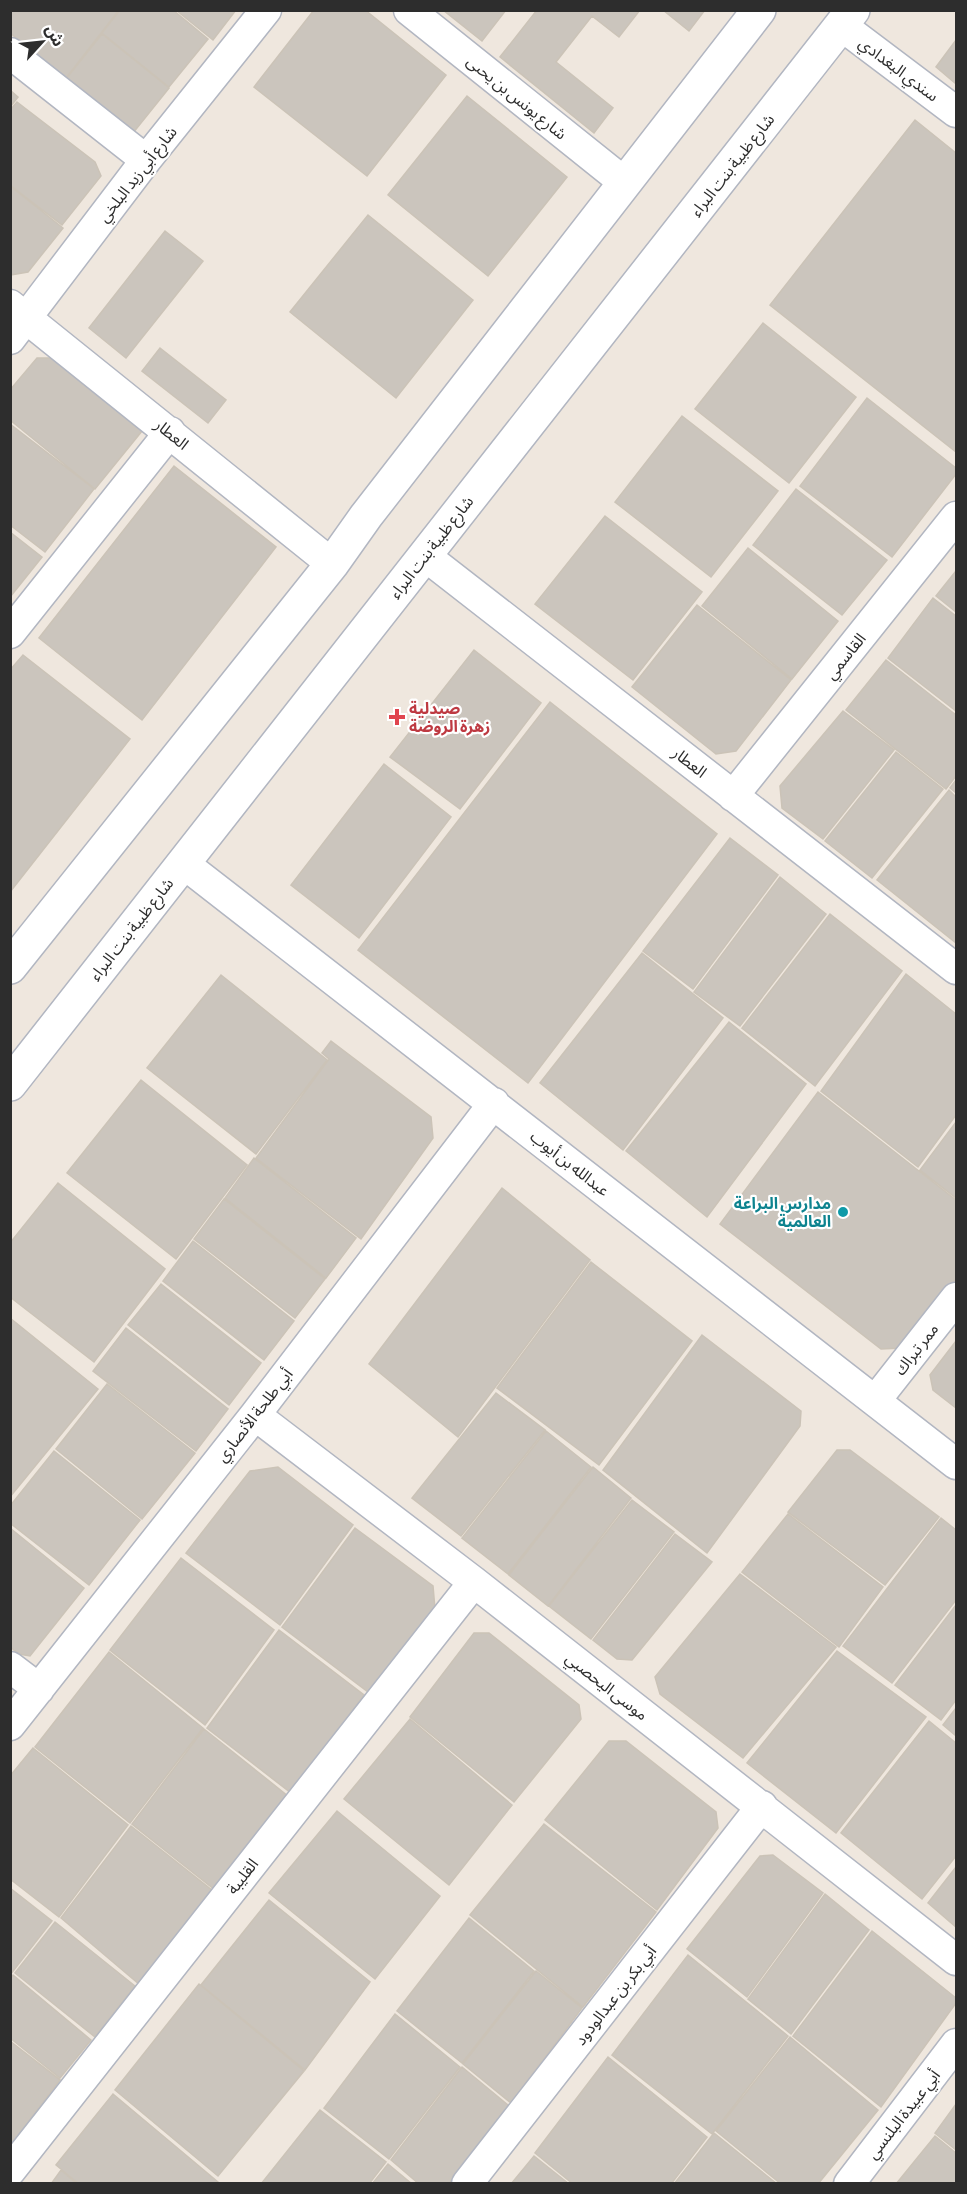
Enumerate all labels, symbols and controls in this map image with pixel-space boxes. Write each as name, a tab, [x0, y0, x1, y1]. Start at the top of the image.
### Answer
north arrow	[12, 12, 72, 72]
text: ش	[41, 21, 68, 50]
street label: سندي البغدادي	[853, 33, 942, 108]
street label: شارع يونس بن يحىى	[461, 51, 570, 146]
street label: شارع ظبية بنت البراء	[686, 110, 781, 222]
street label: شارع أبي زيد البلخي	[94, 123, 183, 228]
street label: العطار	[150, 414, 193, 454]
street label: شارع ظبية بنت البراء	[385, 492, 480, 604]
street label: القاسمي	[821, 629, 872, 685]
place label: صيدلية زهرة الروضة	[409, 699, 490, 736]
marker: صيدلية زهرة الروضة	[390, 710, 404, 724]
street label: العطار	[668, 743, 711, 782]
street label: شارع ظبية بنت البراء	[85, 874, 180, 986]
street label: عبدالله بن أيوب	[526, 1127, 613, 1200]
place label: مدارس البراعة العالمية	[734, 1194, 831, 1231]
marker: مدارس البراعة العالمية	[836, 1205, 850, 1219]
street label: ممر تبراك	[890, 1320, 942, 1379]
street label: أبي طلحة الأنصاري	[212, 1365, 299, 1467]
street label: موسى اليحصبي	[560, 1648, 652, 1727]
street label: القليبة	[223, 1855, 261, 1897]
street label: أبي بكر بن عبدالودود	[571, 1942, 662, 2051]
street label: أبي عبيدة البلنسي	[863, 2066, 946, 2164]

